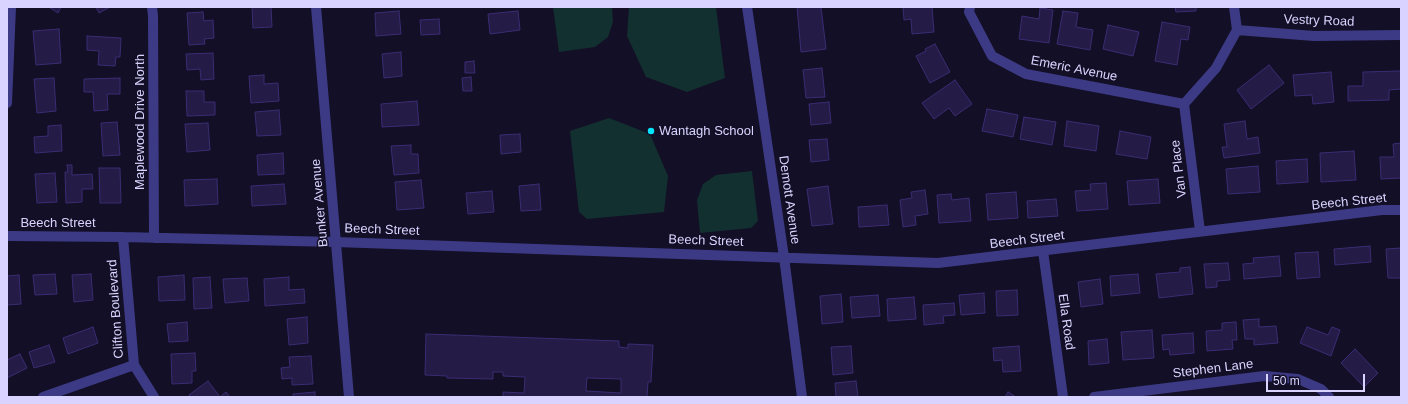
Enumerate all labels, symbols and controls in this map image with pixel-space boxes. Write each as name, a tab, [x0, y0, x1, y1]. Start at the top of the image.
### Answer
street label: Vestry Road	[1283, 12, 1355, 30]
street label: Emeric Avenue	[1029, 53, 1119, 85]
street label: Maplewood Drive North	[132, 54, 148, 190]
place label: Wantagh School	[659, 123, 754, 139]
marker: Wantagh School	[646, 126, 656, 136]
street label: Van Place	[1168, 139, 1190, 199]
street label: Demott Avenue	[775, 155, 803, 245]
street label: Bunker Avenue	[308, 158, 332, 248]
street label: Beech Street	[1311, 190, 1387, 214]
street label: Beech Street	[20, 215, 96, 231]
street label: Beech Street	[344, 221, 420, 239]
street label: Beech Street	[989, 228, 1065, 252]
street label: Beech Street	[668, 232, 744, 250]
street label: Clifton Boulevard	[105, 259, 127, 359]
street label: Ella Road	[1054, 293, 1078, 351]
street label: Stephen Lane	[1172, 356, 1254, 382]
scale bar	[1268, 366, 1367, 392]
text: 50 m	[1273, 374, 1300, 388]

